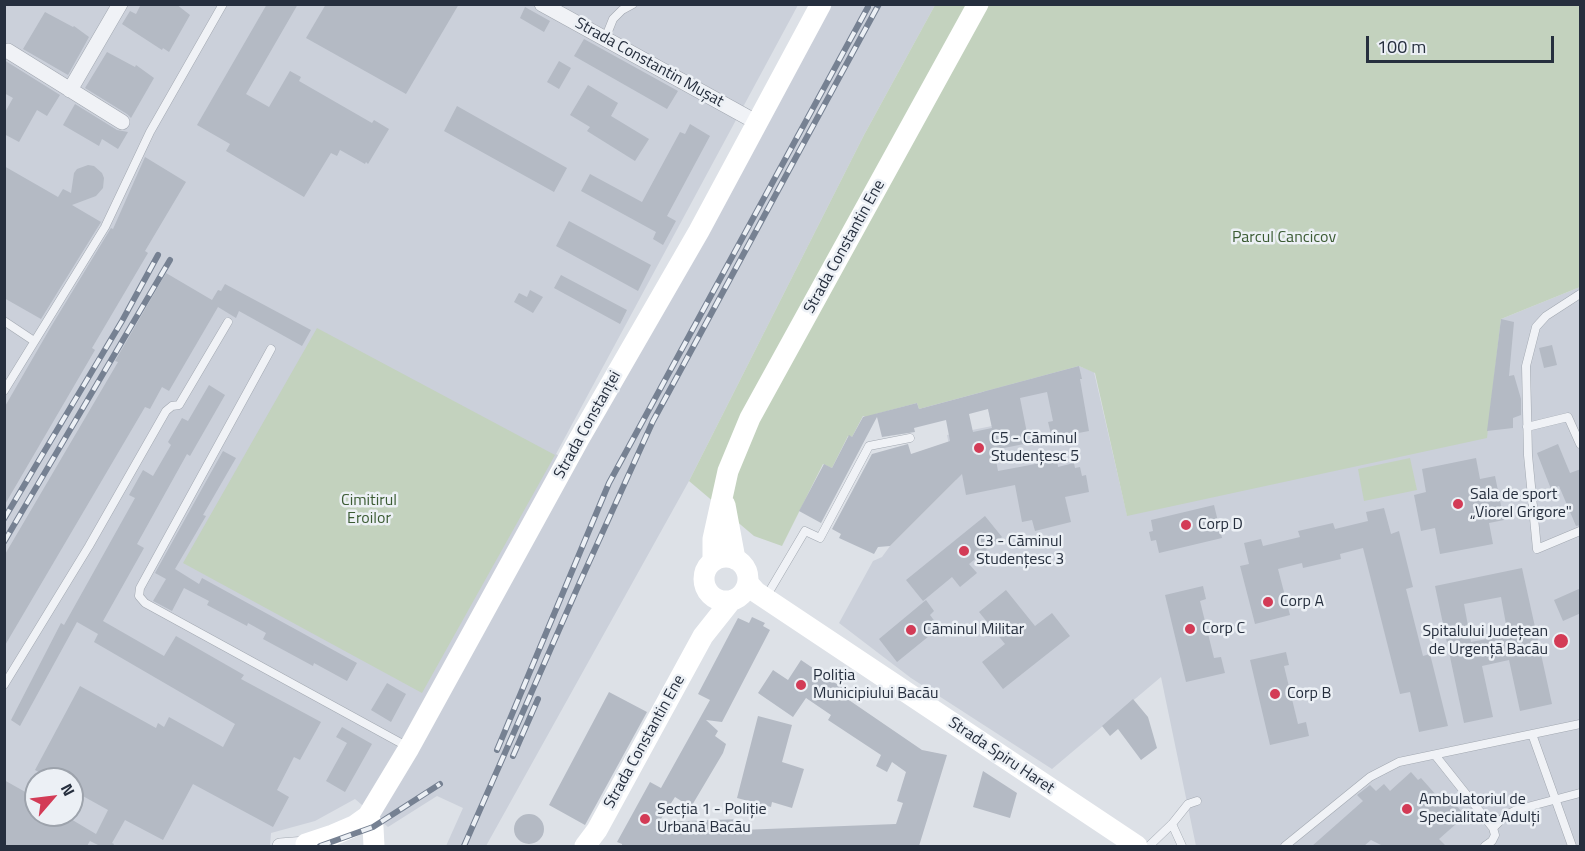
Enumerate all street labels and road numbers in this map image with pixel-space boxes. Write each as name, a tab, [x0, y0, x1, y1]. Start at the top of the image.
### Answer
street label: Strada Constantin Mușat	[571, 14, 727, 112]
street label: Strada Constantin Ene	[800, 177, 890, 317]
street label: Strada Constanței	[550, 368, 626, 482]
street label: Strada Constantin Ene	[600, 672, 690, 812]
street label: Strada Spiru Haret	[944, 713, 1058, 799]

